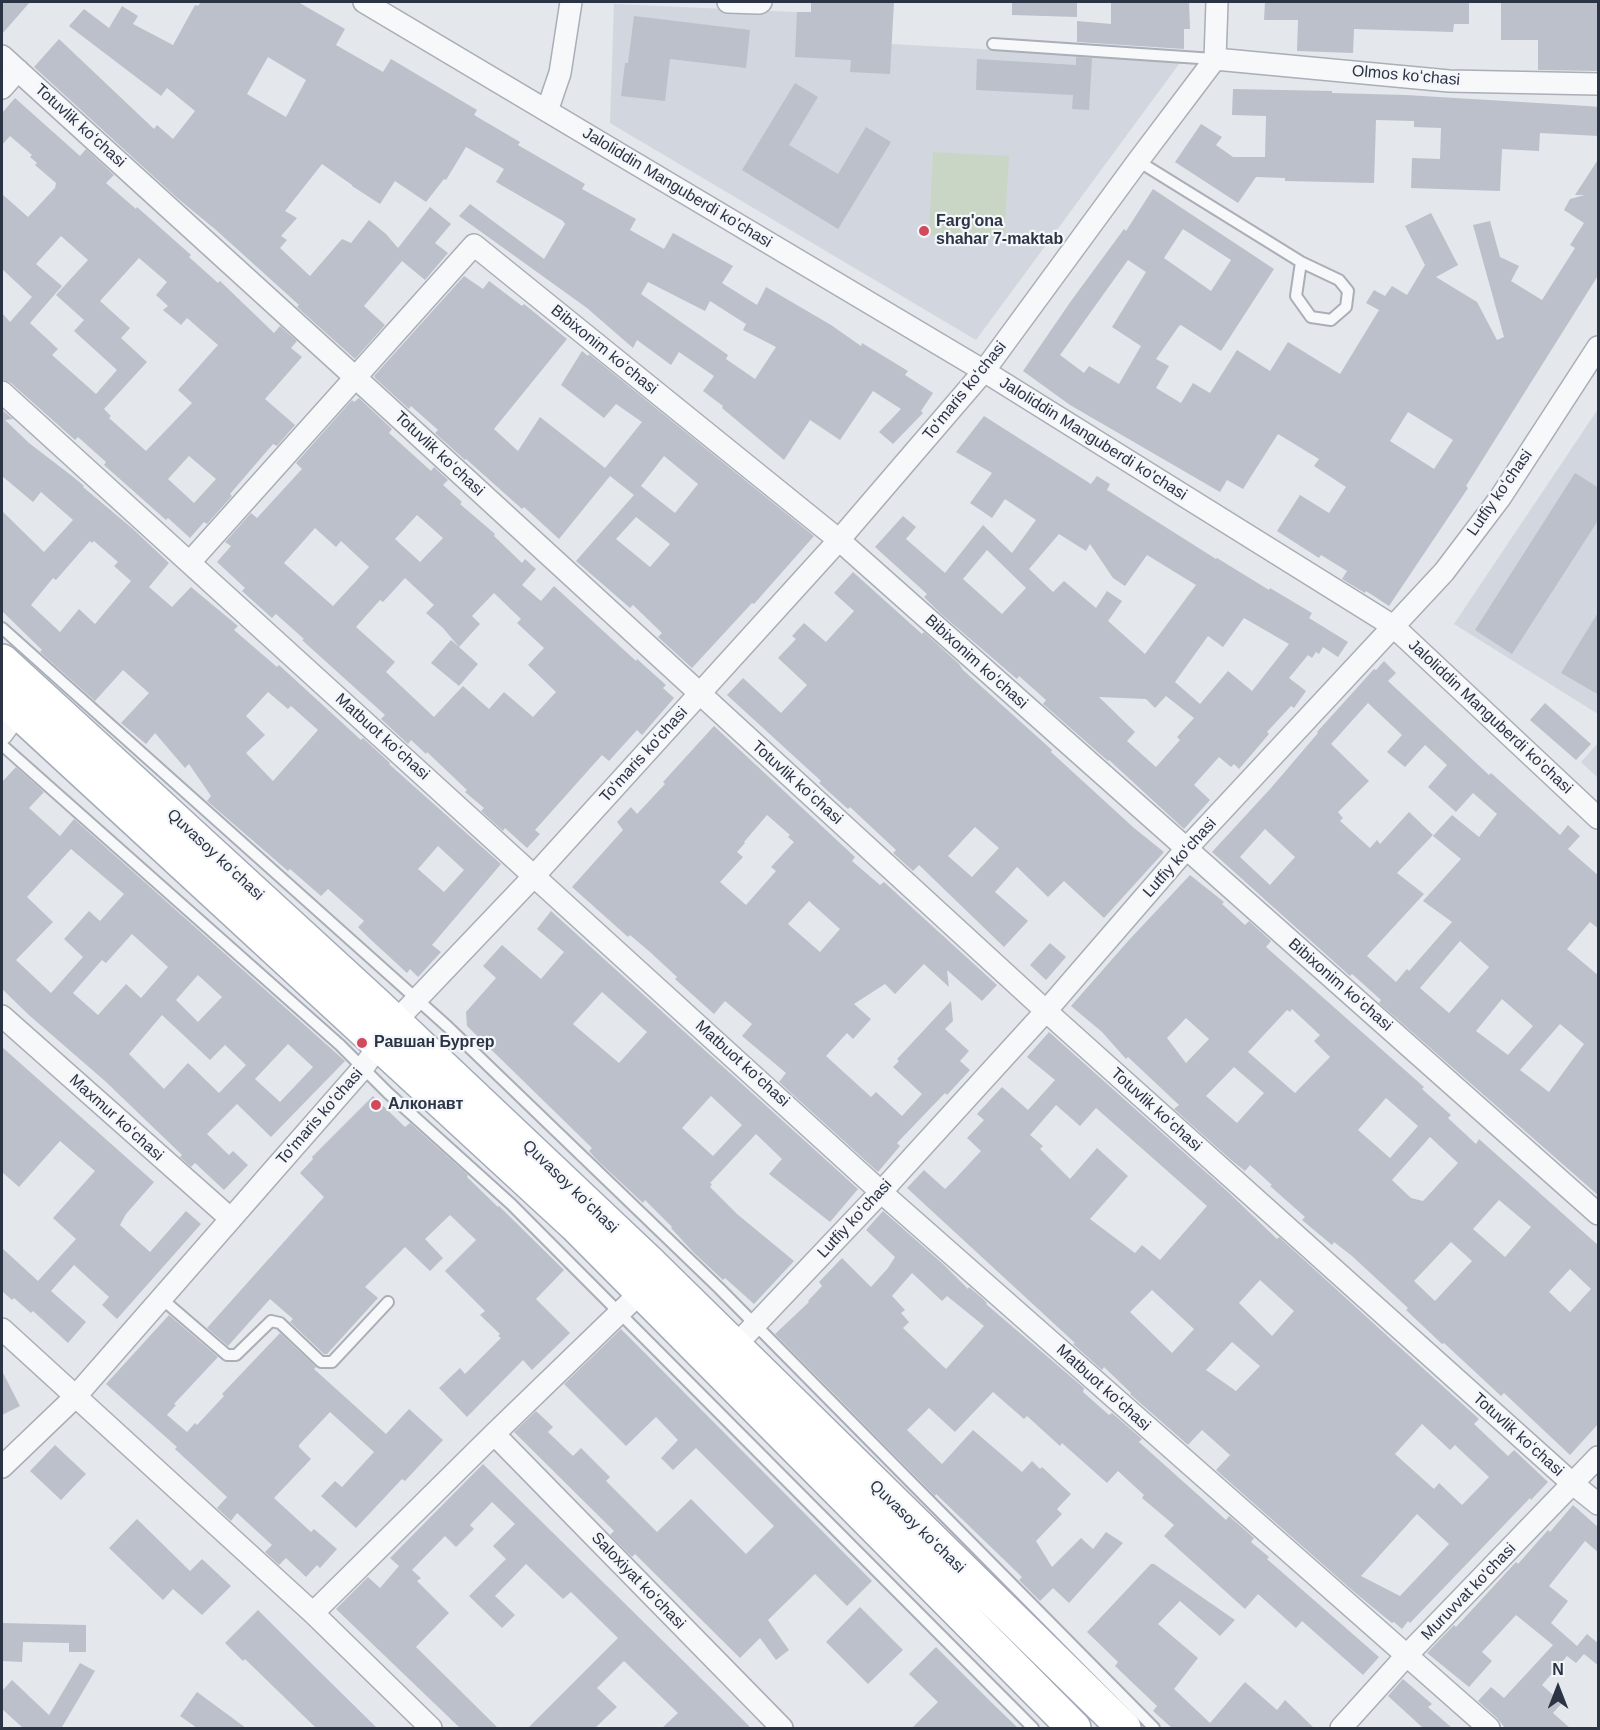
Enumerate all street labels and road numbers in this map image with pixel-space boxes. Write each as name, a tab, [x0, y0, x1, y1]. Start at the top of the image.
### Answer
street label: Olmos koʻchasi	[1351, 62, 1461, 90]
street label: Totuvlik koʻchasi	[31, 80, 129, 172]
street label: Jaloliddin Manguberdi ko'chasi	[579, 124, 775, 252]
street label: Bibixonim koʻchasi	[547, 301, 661, 399]
street label: Toʻmaris koʻchasi	[919, 338, 1011, 444]
street label: Jaloliddin Manguberdi ko'chasi	[996, 373, 1190, 505]
street label: Totuvlik koʻchasi	[390, 408, 488, 500]
street label: Lutfiy koʻchasi	[1463, 446, 1537, 540]
street label: Bibixonim koʻchasi	[921, 611, 1031, 713]
street label: Jaloliddin Manguberdi ko'chasi	[1404, 636, 1576, 798]
street label: Matbuot koʻchasi	[331, 690, 433, 784]
street label: Toʻmaris koʻchasi	[596, 703, 692, 807]
street label: Totuvlik koʻchasi	[748, 737, 846, 829]
street label: Quvasoy koʻchasi	[163, 805, 267, 905]
street label: Lutfiy koʻchasi	[1139, 814, 1221, 902]
street label: Bibixonim koʻchasi	[1284, 935, 1396, 1035]
street label: Matbuot koʻchasi	[691, 1017, 793, 1111]
street label: Totuvlik koʻchasi	[1107, 1064, 1205, 1156]
street label: Toʻmaris koʻchasi	[273, 1065, 367, 1169]
street label: Maxmur koʻchasi	[65, 1071, 167, 1165]
street label: Quvasoy koʻchasi	[518, 1137, 622, 1237]
street label: Lutfiy koʻchasi	[814, 1176, 896, 1262]
street label: Matbuot koʻchasi	[1052, 1341, 1154, 1435]
street label: Totuvlik koʻchasi	[1469, 1389, 1567, 1481]
street label: Quvasoy koʻchasi	[865, 1477, 969, 1577]
street label: Saloxiyat koʻchasi	[587, 1529, 689, 1633]
street label: Muruvvat ko'chasi	[1418, 1539, 1520, 1645]

